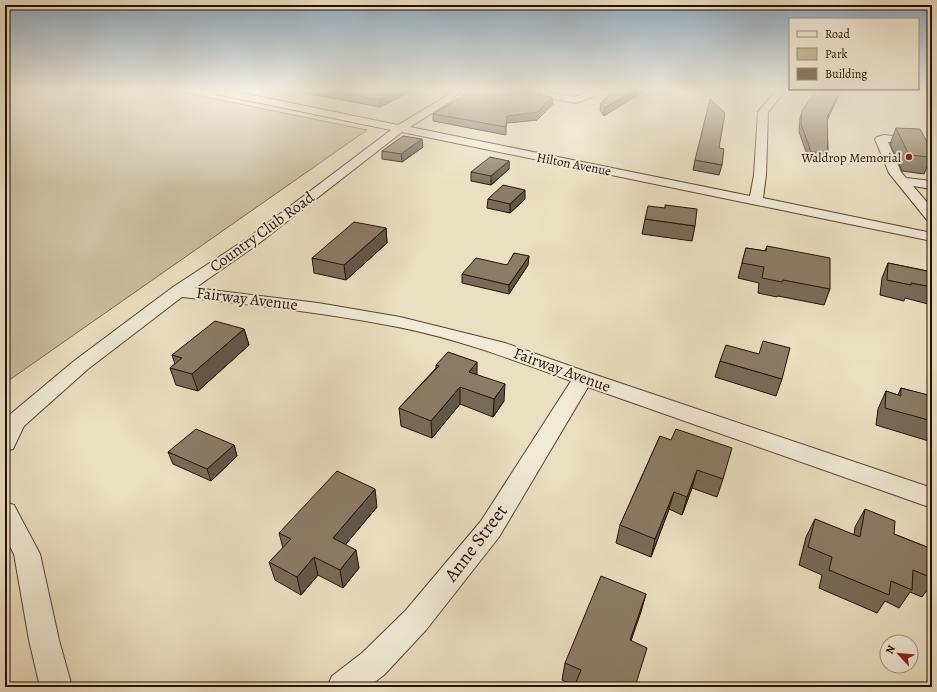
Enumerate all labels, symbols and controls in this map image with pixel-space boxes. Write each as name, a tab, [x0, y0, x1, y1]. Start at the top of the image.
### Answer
legend	[789, 18, 919, 90]
text: Road	[825, 26, 851, 42]
text: Park	[825, 46, 848, 62]
text: Building	[825, 66, 867, 82]
street label: Hilton Avenue	[535, 148, 613, 180]
place label: Waldrop Memorial	[800, 149, 901, 166]
marker: Waldrop Memorial	[904, 152, 914, 162]
street label: Country Club Road	[205, 186, 319, 277]
street label: Fairway Avenue	[195, 282, 299, 316]
street label: Fairway Avenue	[510, 342, 614, 398]
street label: Anne Street	[438, 499, 514, 588]
north arrow	[879, 634, 919, 674]
text: N	[882, 643, 899, 657]

